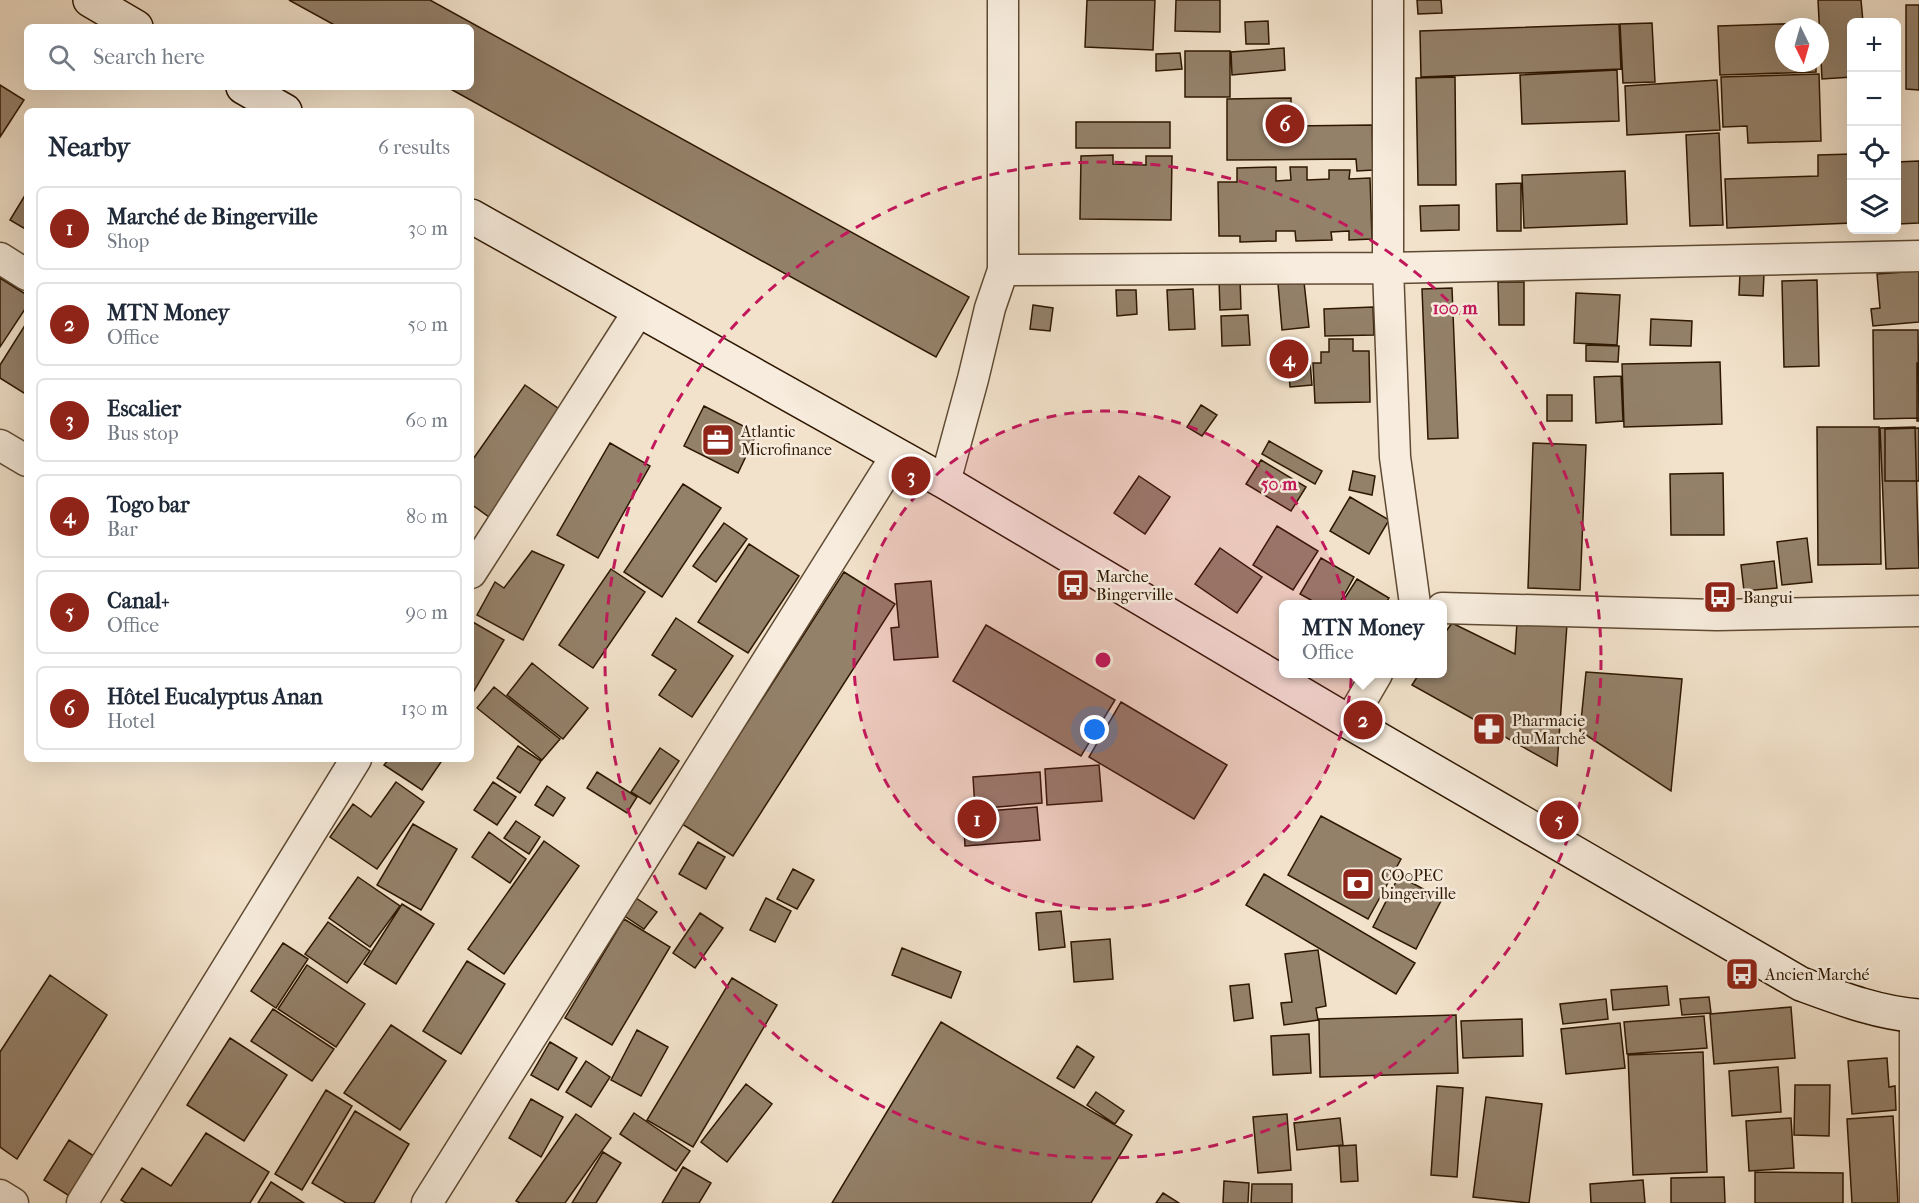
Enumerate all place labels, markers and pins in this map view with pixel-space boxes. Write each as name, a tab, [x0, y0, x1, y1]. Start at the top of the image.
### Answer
pin: 6	[1266, 102, 1304, 146]
pin: 4	[1270, 336, 1308, 382]
office icon: Atlantic Microfinance	[700, 422, 736, 458]
place label: Atlantic Microfinance	[740, 422, 832, 459]
pin: 3	[892, 454, 930, 498]
bus stop icon: Marche Bingerville	[1055, 567, 1091, 603]
place label: Marche Bingerville	[1096, 567, 1173, 604]
bus stop icon: Bangui	[1702, 579, 1738, 615]
place label: Bangui	[1743, 588, 1793, 607]
centre of rings	[1093, 650, 1113, 670]
pin: 2	[1344, 698, 1382, 742]
pharmacy icon: Pharmacie du Marché	[1471, 711, 1507, 747]
place label: Pharmacie du Marché	[1512, 711, 1586, 748]
pin: 1	[958, 796, 996, 842]
pin: 5	[1540, 798, 1578, 842]
bank icon: CO0PEC bingerville	[1340, 866, 1376, 902]
place label: CO0PEC bingerville	[1380, 866, 1456, 903]
bus stop icon: Ancien Marché	[1724, 956, 1760, 992]
place label: Ancien Marché	[1764, 965, 1870, 984]

